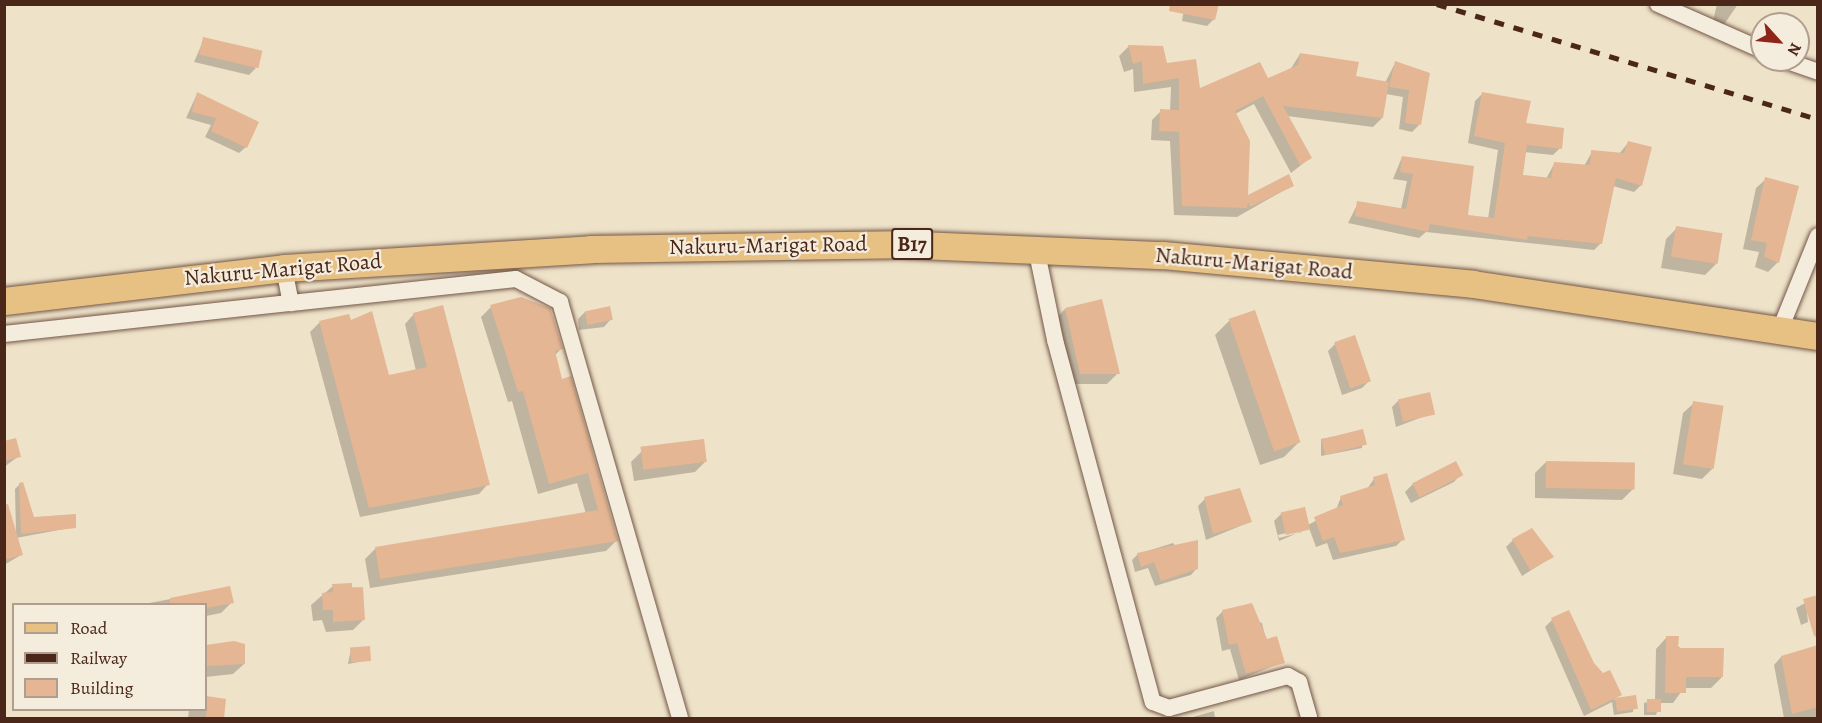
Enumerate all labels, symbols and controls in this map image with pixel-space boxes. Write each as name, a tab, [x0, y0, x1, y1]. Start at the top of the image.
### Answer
north arrow	[1750, 12, 1810, 72]
text: N	[1782, 39, 1807, 59]
road number: B17	[891, 226, 933, 262]
street label: Nakuru-Marigat Road	[669, 231, 867, 261]
street label: Nakuru-Marigat Road	[1154, 242, 1354, 286]
street label: Nakuru-Marigat Road	[183, 248, 383, 292]
legend	[12, 603, 207, 711]
text: Road	[70, 616, 107, 640]
text: Railway	[70, 646, 127, 670]
text: Building	[70, 676, 134, 700]

